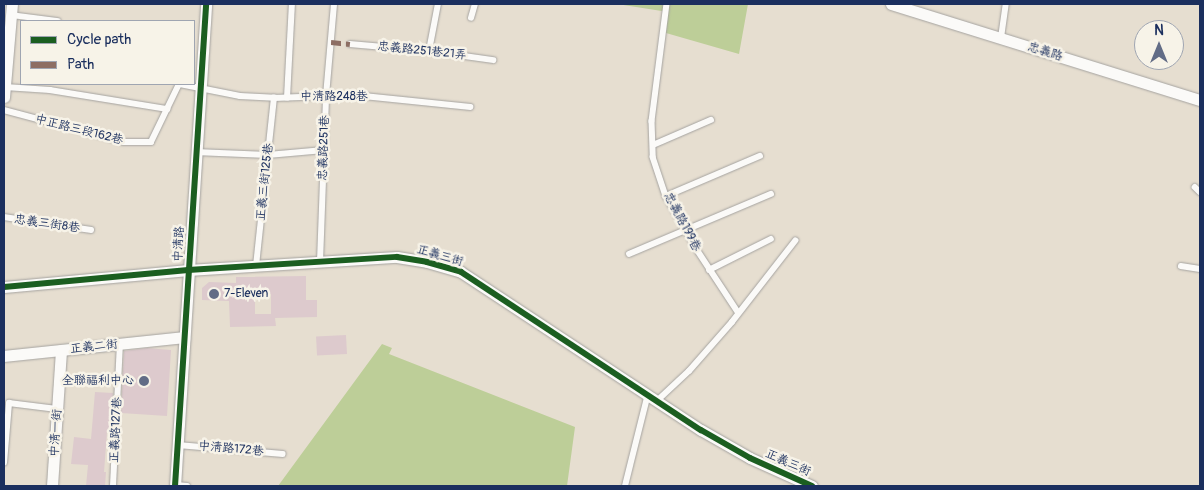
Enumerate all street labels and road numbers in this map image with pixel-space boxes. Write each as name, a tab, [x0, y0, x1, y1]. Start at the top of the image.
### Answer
street label: 忠義路251巷21弄	[377, 39, 467, 63]
street label: 忠義路	[1026, 40, 1064, 64]
street label: 中清路248巷	[300, 90, 368, 104]
street label: 中正路三段162巷	[33, 112, 125, 148]
street label: 忠義路251巷	[316, 115, 332, 181]
street label: 正義三街125巷	[254, 143, 276, 221]
street label: 忠義路199巷	[660, 190, 704, 254]
street label: 忠義三街8巷	[13, 212, 81, 236]
street label: 中清路	[171, 226, 187, 262]
street label: 正義三街	[415, 242, 465, 270]
street label: 正義二街	[69, 337, 119, 357]
street label: 正義路127巷	[107, 397, 125, 463]
street label: 中清一街	[47, 409, 65, 457]
street label: 中清路172巷	[198, 439, 264, 459]
street label: 正義三街	[763, 447, 813, 479]

